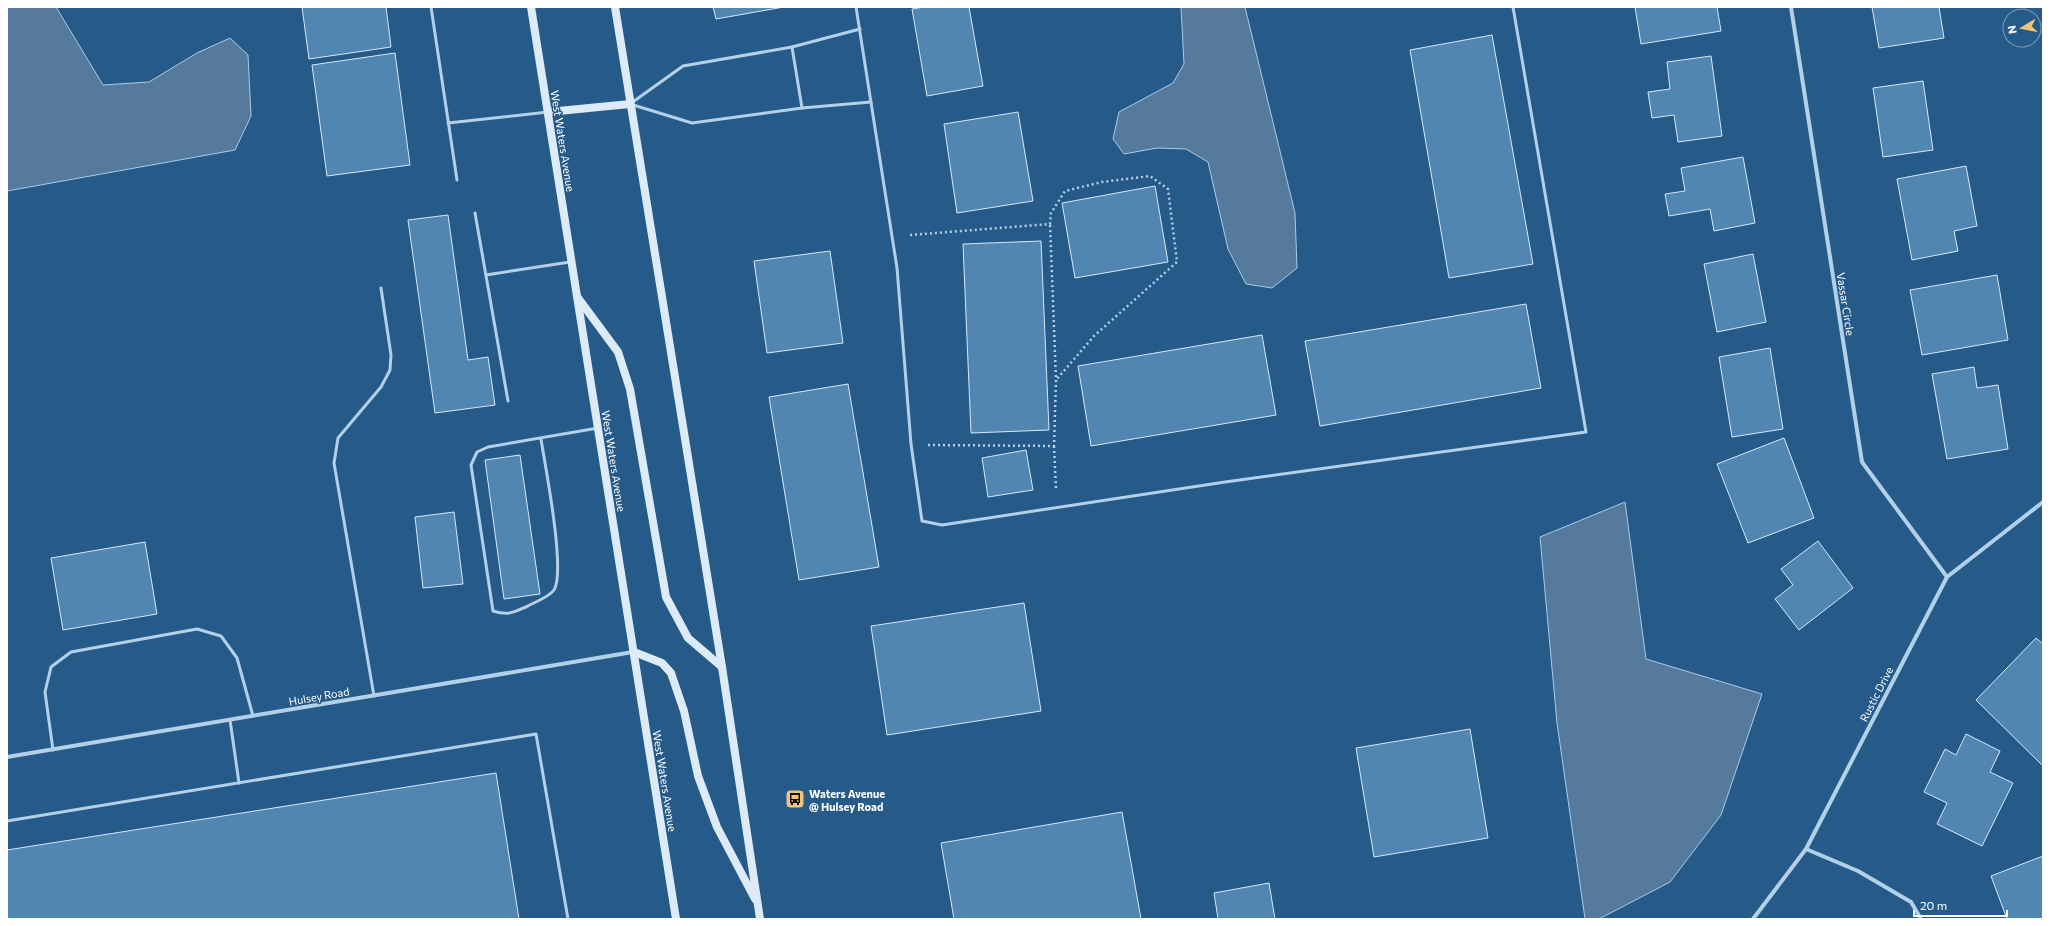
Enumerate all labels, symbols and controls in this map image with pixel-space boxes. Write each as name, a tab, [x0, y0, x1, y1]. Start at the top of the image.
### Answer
north arrow	[2002, 8, 2042, 48]
text: N	[2005, 25, 2019, 35]
street label: West Waters Avenue	[549, 89, 577, 193]
street label: Vassar Circle	[1835, 272, 1857, 337]
street label: West Waters Avenue	[600, 409, 628, 513]
street label: Rustic Drive	[1857, 664, 1895, 724]
street label: Hulsey Road	[288, 684, 350, 708]
street label: West Waters Avenue	[651, 729, 679, 833]
place label: Waters Avenue @ Hulsey Road	[809, 787, 885, 813]
bus stop icon: Waters Avenue @ Hulsey Road	[784, 788, 806, 810]
scale bar	[1914, 892, 2007, 918]
text: 20 m	[1920, 898, 1947, 912]

